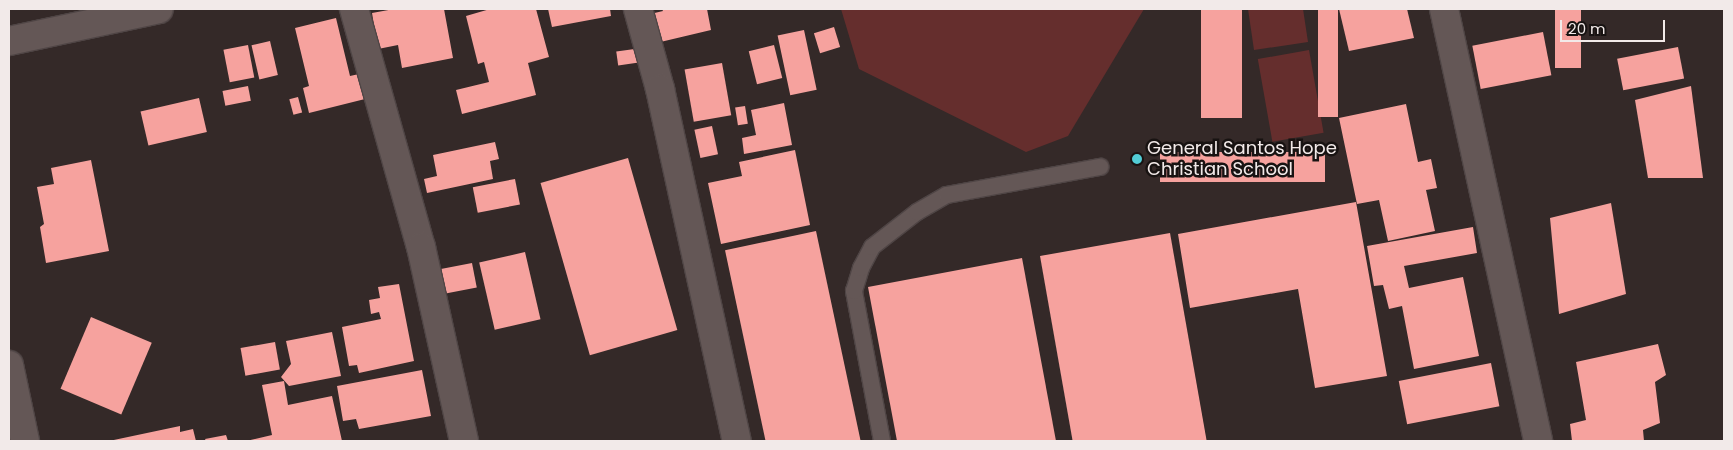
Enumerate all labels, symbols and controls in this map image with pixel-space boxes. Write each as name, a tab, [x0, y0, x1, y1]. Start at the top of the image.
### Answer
scale bar	[1563, 10, 1668, 42]
text: 20 m	[1568, 18, 1606, 39]
place label: General Santos Hope Christian School	[1147, 138, 1337, 180]
marker: General Santos Hope Christian School	[1131, 153, 1143, 165]

